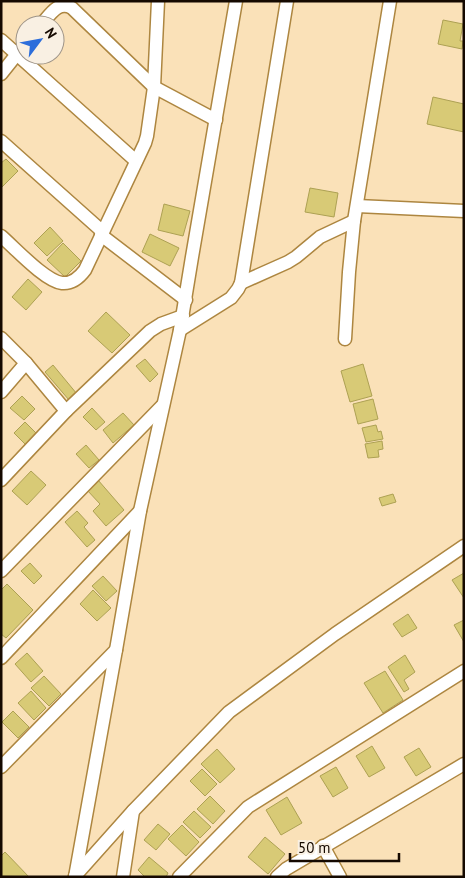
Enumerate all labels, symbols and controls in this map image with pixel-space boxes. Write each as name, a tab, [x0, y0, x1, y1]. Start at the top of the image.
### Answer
north arrow	[15, 15, 65, 65]
text: N	[41, 24, 61, 42]
scale bar	[290, 830, 399, 862]
text: 50 m	[298, 838, 331, 857]

